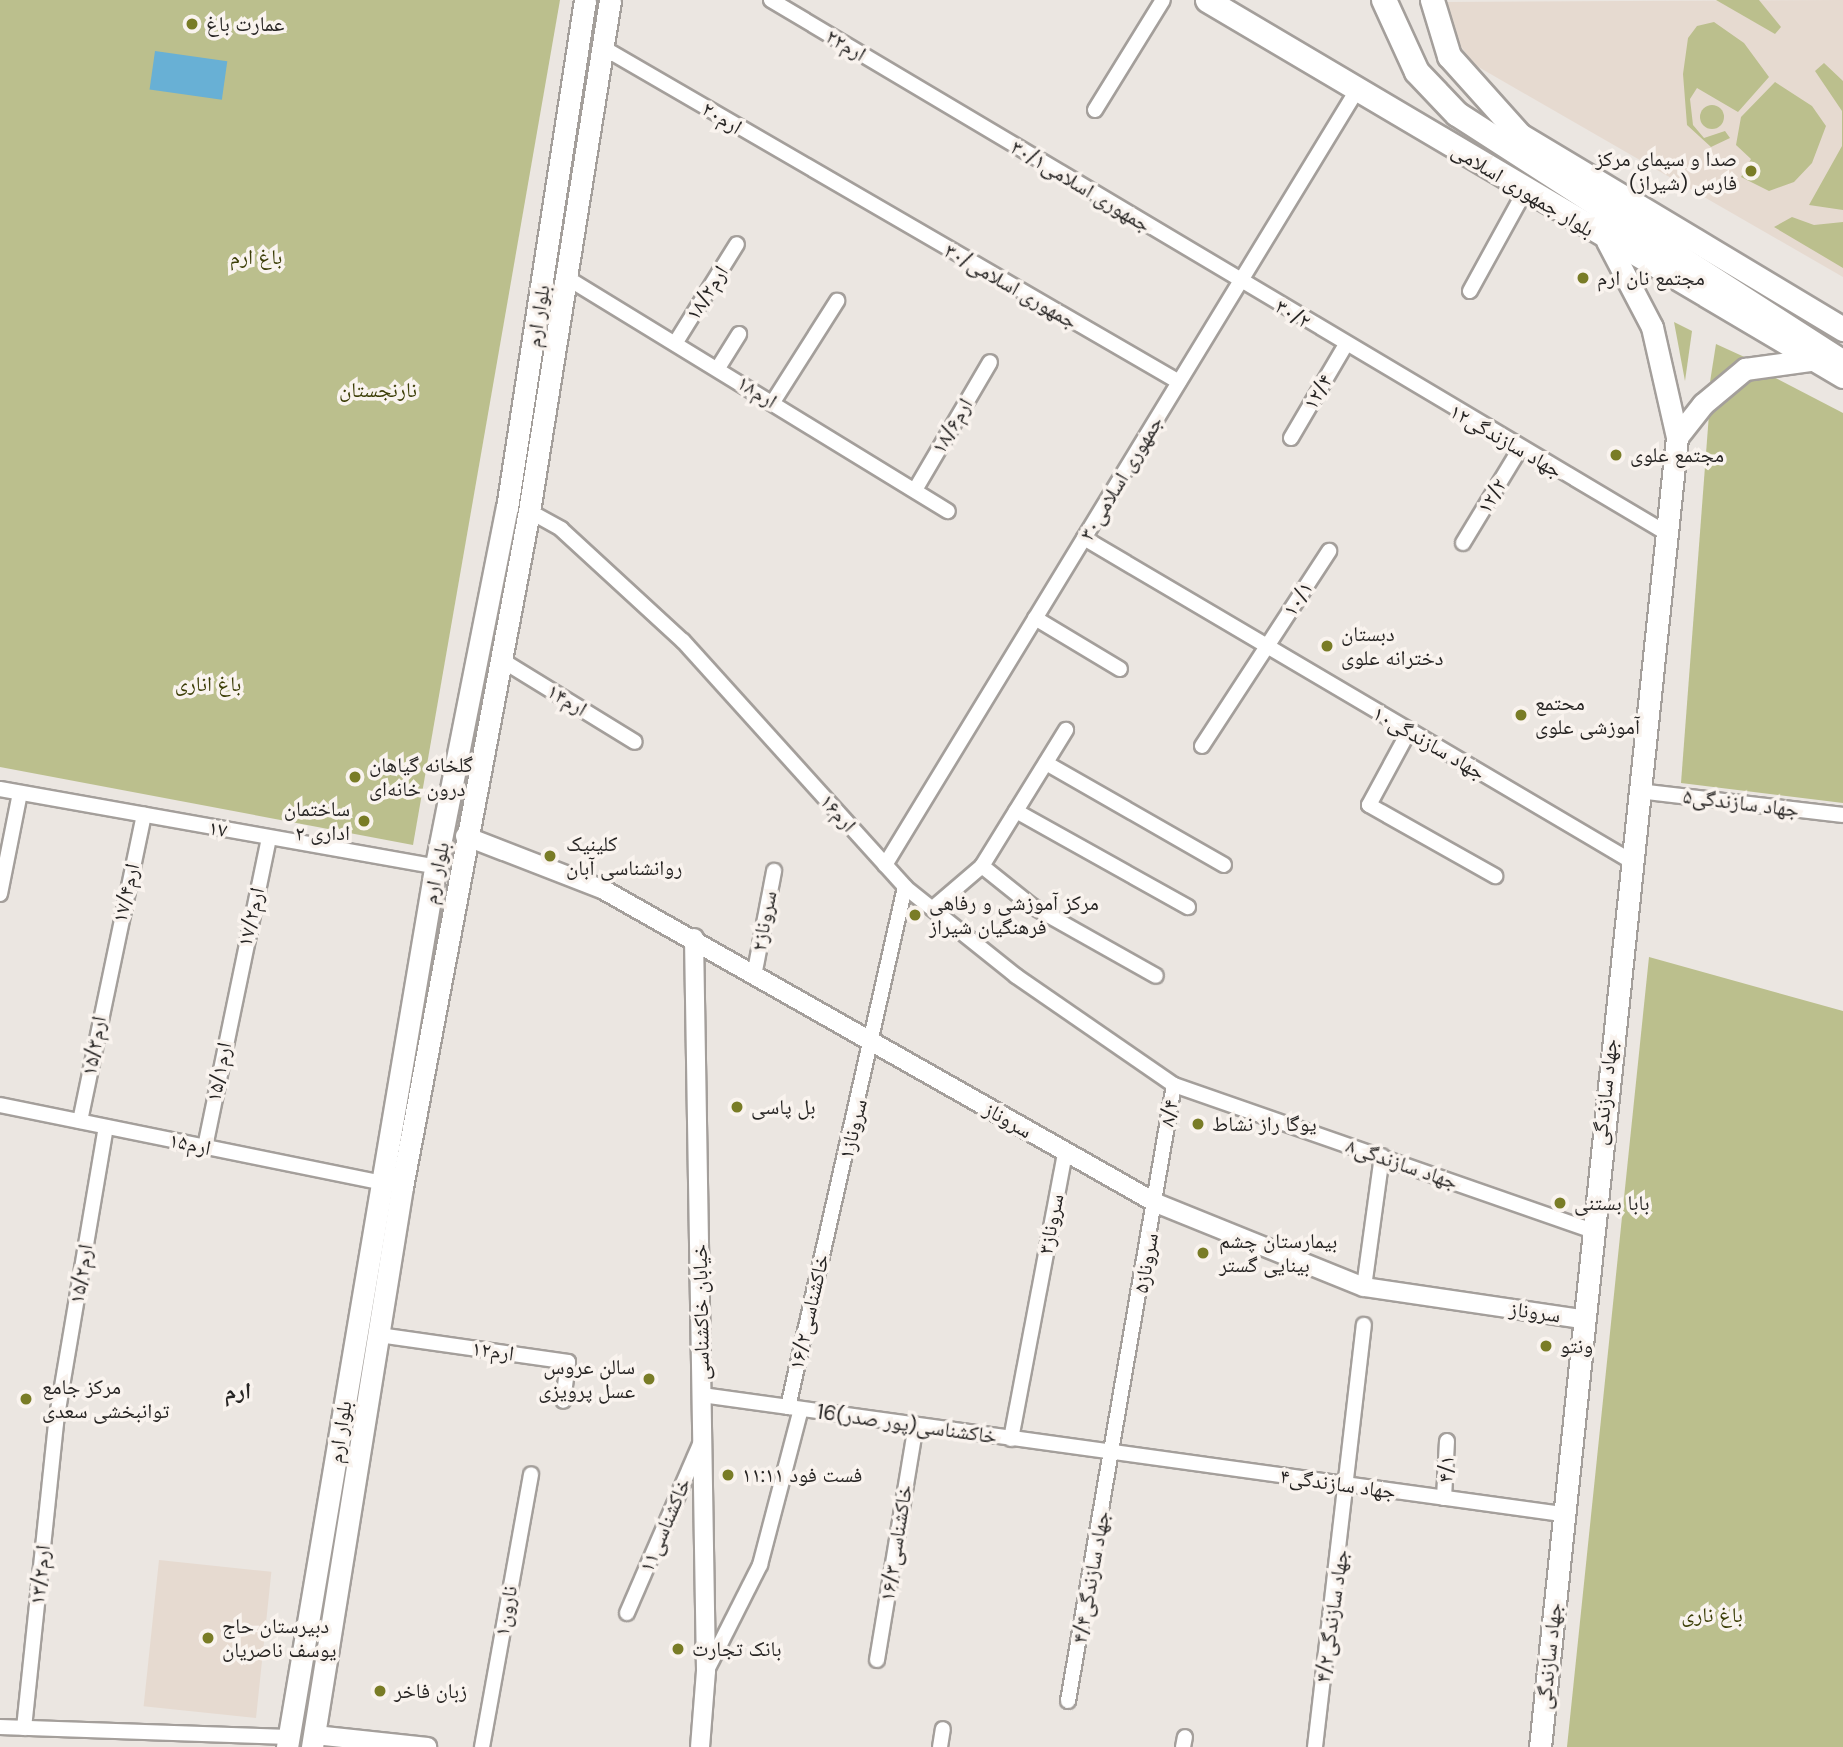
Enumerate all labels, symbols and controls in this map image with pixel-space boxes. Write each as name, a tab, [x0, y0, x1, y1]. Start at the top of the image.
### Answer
place label: عمارت باغ	[206, 11, 284, 37]
marker: عمارت باغ	[184, 16, 200, 32]
street label: ارم۲۲	[821, 23, 871, 67]
street label: ارم۲۰	[697, 96, 747, 140]
street label: ۳۰/۱جمهوری اسلامی	[1007, 134, 1155, 238]
street label: بلوار جمهوری اسلامی	[1447, 138, 1599, 242]
place label: صدا و سیمای مرکز فارس (شیراز)	[1595, 146, 1737, 196]
marker: صدا و سیمای مرکز فارس (شیراز)	[1743, 163, 1759, 179]
street label: ۳۰/جمهوری اسلامی	[940, 238, 1082, 334]
park label: باغ ارم	[230, 244, 282, 270]
street label: ۱۸/۲ارم	[680, 261, 734, 325]
place label: مجتمع نان ارم	[1597, 265, 1705, 291]
marker: مجتمع نان ارم	[1575, 270, 1591, 286]
street label: بلوار ارم	[521, 283, 555, 349]
street label: ۳۰/۲	[1271, 294, 1315, 334]
street label: ارم۱۸	[732, 370, 782, 414]
street label: ۱۲/۴	[1298, 370, 1338, 414]
park label: نارنجستان	[339, 377, 417, 403]
street label: ۱۸/۶ارم	[926, 394, 978, 458]
street label: جهاد سازندگی۱۲	[1445, 399, 1567, 483]
street label: جمهوری اسلامی۳۰	[1074, 411, 1168, 545]
place label: مجتمع علوی	[1630, 442, 1724, 468]
marker: مجتمع علوی	[1608, 447, 1624, 463]
street label: ۱۲/۲	[1472, 474, 1512, 518]
street label: ۱۰/۱	[1277, 577, 1319, 621]
place label: دبستان دخترانه علوی	[1341, 621, 1444, 671]
marker: دبستان دخترانه علوی	[1319, 638, 1335, 654]
park label: باغ اناری	[175, 671, 241, 697]
street label: ارم۱۴	[542, 678, 592, 722]
place label: محتمع آموزشی علوی	[1535, 690, 1640, 740]
street label: جهاد سازندگی۱۰	[1368, 701, 1490, 785]
marker: محتمع آموزشی علوی	[1513, 707, 1529, 723]
place label: گلخانه گیاهان درون خانه‌ای	[369, 752, 473, 802]
marker: گلخانه گیاهان درون خانه‌ای	[347, 769, 363, 785]
street label: جهاد سازندگی۵	[1682, 783, 1800, 823]
street label: ارم۱۶	[815, 789, 861, 837]
place label: ساختمان اداری ۲	[284, 796, 350, 846]
marker: ساختمان اداری ۲	[356, 813, 372, 829]
street label: ۱۷	[207, 815, 229, 843]
place label: کلینیک روانشناسی آبان	[566, 831, 682, 881]
street label: بلوار ارم	[417, 840, 455, 906]
marker: کلینیک روانشناسی آبان	[540, 846, 560, 866]
street label: ارم۱۷/۴	[107, 861, 145, 925]
street label: ارم۱۷/۲	[232, 885, 270, 949]
street label: سروناز۲	[746, 889, 782, 953]
place label: مرکز آموزشی و رفاهی فرهنگیان شیراز	[929, 890, 1099, 940]
marker: مرکز آموزشی و رفاهی فرهنگیان شیراز	[907, 907, 923, 923]
street label: ارم۱۵/۳	[76, 1014, 112, 1078]
street label: جهاد سازندگی	[1587, 1037, 1623, 1147]
street label: ارم۱۵/۱	[201, 1040, 237, 1104]
place label: بل پاسی	[751, 1094, 816, 1120]
street label: سروناز۱	[833, 1096, 873, 1162]
street label: سروناز	[979, 1096, 1037, 1144]
street label: ۸/۴	[1154, 1097, 1184, 1129]
marker: بل پاسی	[729, 1099, 745, 1115]
place label: یوگا راز نشاط	[1212, 1111, 1317, 1137]
marker: یوگا راز نشاط	[1190, 1116, 1206, 1132]
street label: ارم۱۵	[167, 1127, 213, 1161]
street label: جهاد سازندگی۸	[1343, 1133, 1461, 1195]
place label: بابا بستنی	[1574, 1190, 1650, 1216]
street label: سروناز۳	[1033, 1192, 1069, 1256]
marker: بابا بستنی	[1552, 1195, 1568, 1211]
place label: بیمارستان چشم بینایی گستر	[1219, 1228, 1337, 1278]
street label: سروناز۵	[1128, 1231, 1164, 1295]
street label: ۱۵/۲ارم	[64, 1242, 98, 1306]
marker: بیمارستان چشم بینایی گستر	[1193, 1243, 1213, 1263]
street label: خیابان خاکشناسی	[687, 1244, 715, 1380]
street label: ۱۶/۲خاکشناسی	[784, 1252, 834, 1372]
street label: سروناز	[1508, 1296, 1562, 1328]
place label: ونتو	[1560, 1333, 1593, 1359]
street label: ارم۱۲	[470, 1336, 516, 1366]
marker: ونتو	[1538, 1338, 1554, 1354]
place label: سالن عروس عسل پرویزی	[538, 1354, 635, 1404]
marker: سالن عروس عسل پرویزی	[641, 1371, 657, 1387]
place label: مرکز جامع توانبخشی سعدی	[42, 1374, 169, 1424]
district label: ارم	[225, 1377, 251, 1405]
marker: مرکز جامع توانبخشی سعدی	[16, 1389, 36, 1409]
street label: بلوار ارم	[323, 1399, 357, 1465]
street label: 16خاکشناسی(پور صدر)	[815, 1399, 999, 1449]
street label: ۴/۱	[1433, 1455, 1459, 1483]
place label: فست فود ۱۱:۱۱	[742, 1462, 862, 1488]
street label: جهاد سازندگی۴	[1279, 1463, 1397, 1505]
marker: فست فود ۱۱:۱۱	[720, 1467, 736, 1483]
street label: خاکشناسی۱۱	[634, 1474, 696, 1576]
street label: ۱۶/۳خاکشناسی	[874, 1483, 918, 1603]
street label: ۴/۴جهاد سازندگی	[1067, 1509, 1115, 1645]
street label: ۱۳/۲ارم	[24, 1544, 56, 1606]
street label: ۴/۲جهاد سازندگی	[1310, 1548, 1354, 1684]
street label: نارون۱	[489, 1584, 523, 1638]
street label: جهاد سازندگی	[1531, 1601, 1567, 1711]
park label: باغ ناری	[1681, 1602, 1743, 1628]
place label: دبیرستان حاج یوسف ناصریان	[222, 1613, 336, 1663]
marker: دبیرستان حاج یوسف ناصریان	[200, 1630, 216, 1646]
place label: بانک تجارت	[692, 1636, 782, 1662]
marker: بانک تجارت	[670, 1641, 686, 1657]
place label: زبان فاخر	[394, 1678, 467, 1704]
marker: زبان فاخر	[372, 1683, 388, 1699]

